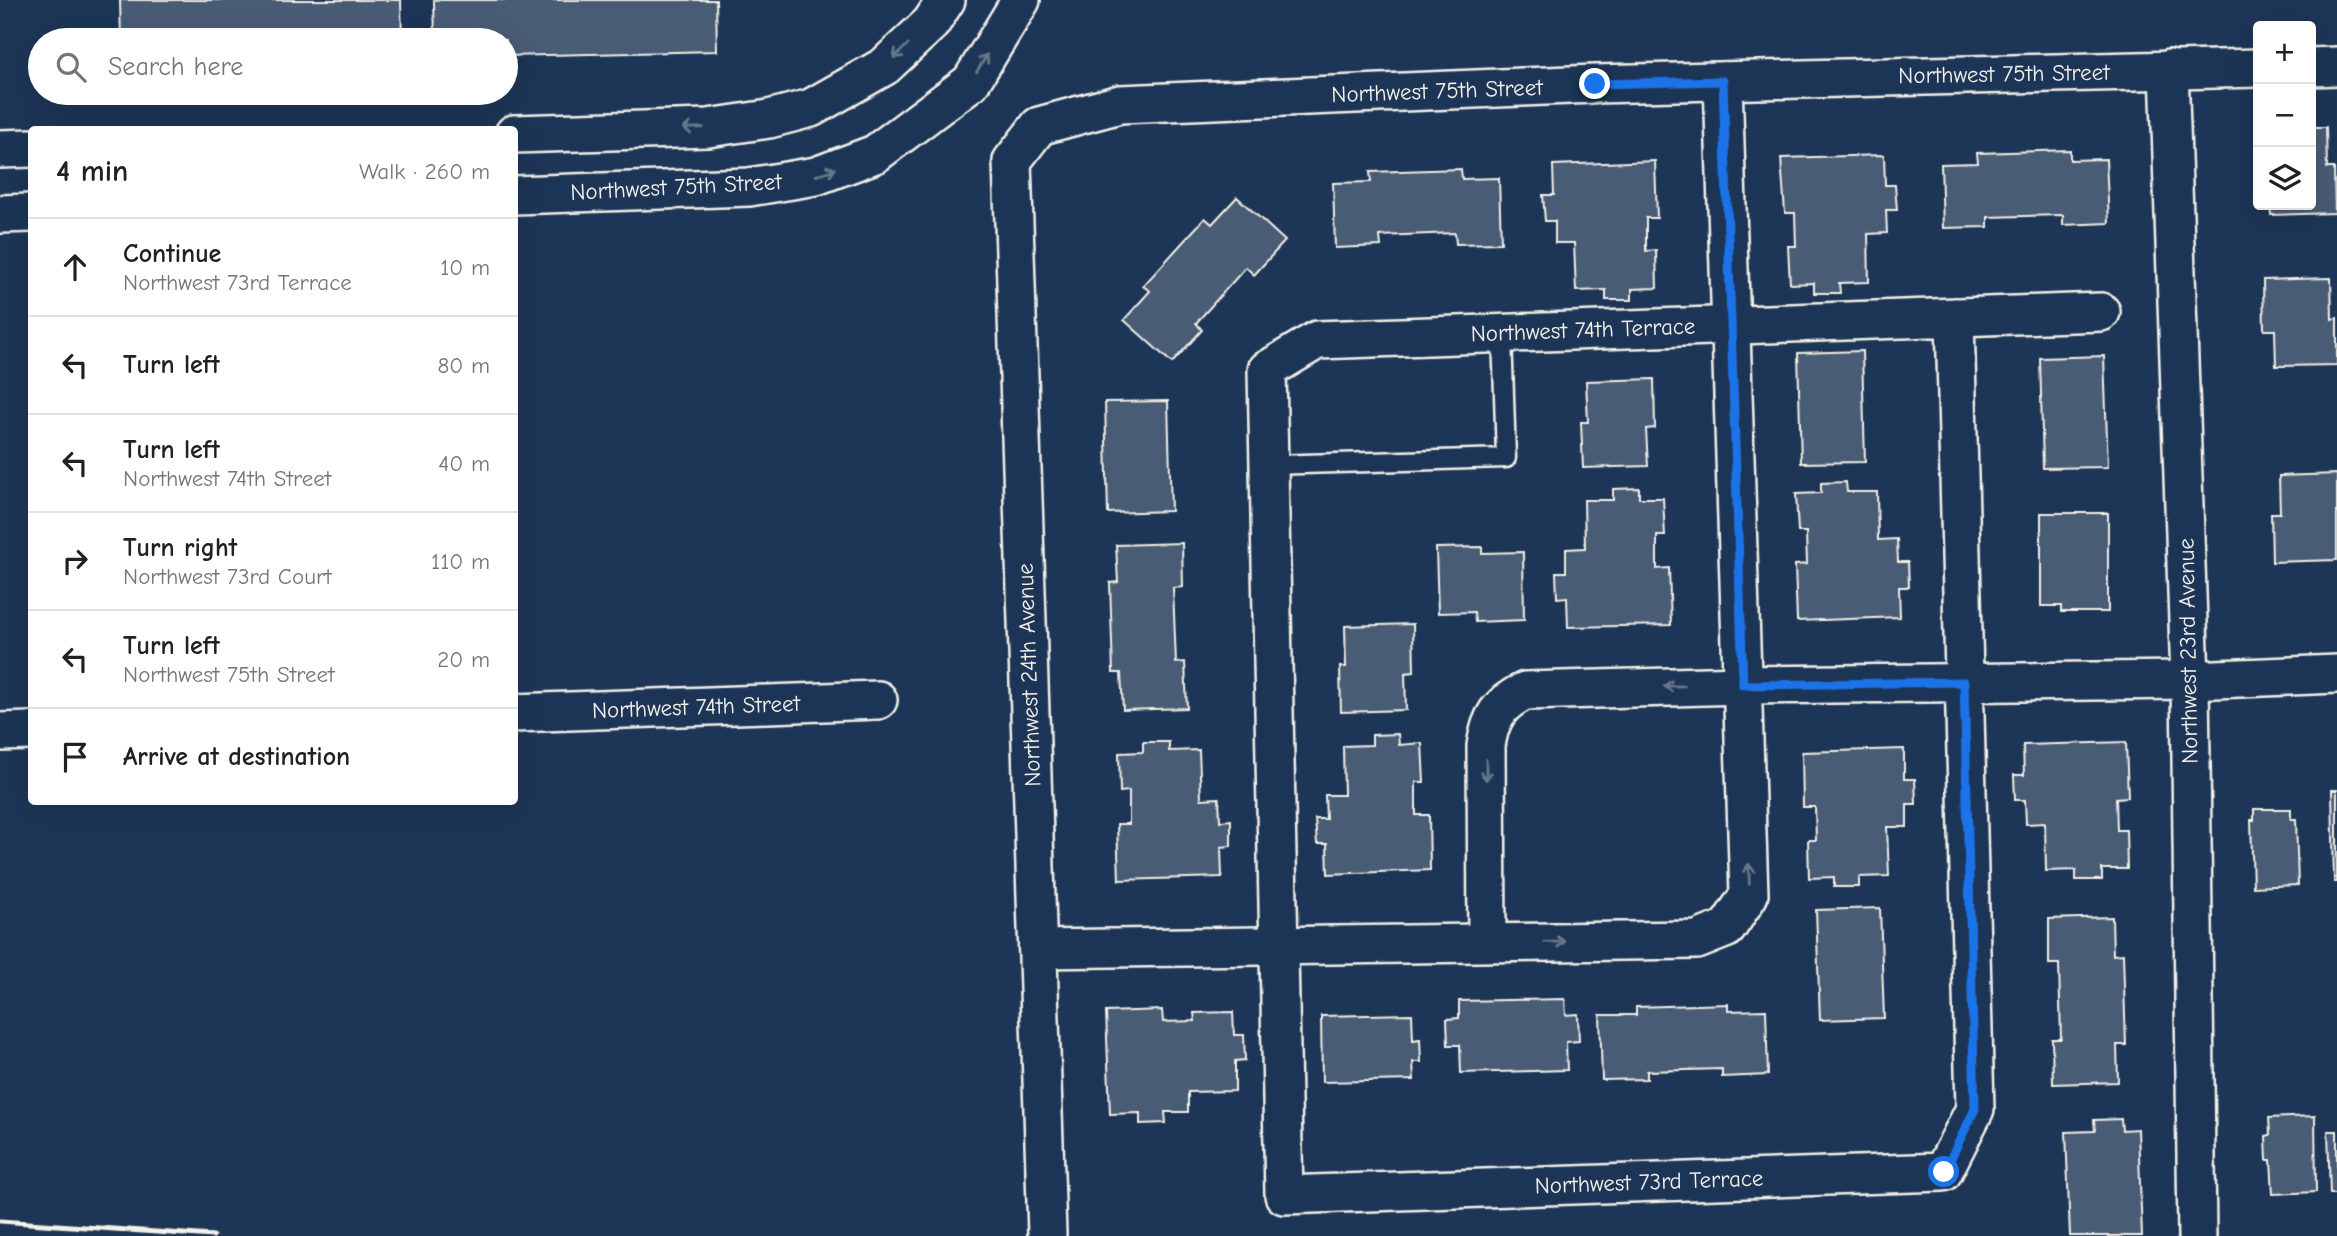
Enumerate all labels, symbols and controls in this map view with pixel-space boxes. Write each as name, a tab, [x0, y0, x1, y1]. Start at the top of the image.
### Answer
map controls	[2253, 21, 2316, 210]
button: +	[2253, 21, 2316, 84]
search box	[28, 28, 518, 105]
one-way arrow	[892, 43, 910, 59]
icon: search	[52, 48, 90, 86]
text: Search here	[108, 52, 243, 82]
one-way arrow	[976, 54, 990, 74]
street label: Northwest 75th Street	[1898, 59, 2111, 89]
route end	[1579, 68, 1610, 99]
street label: Northwest 75th Street	[1331, 74, 1545, 108]
button: −	[2253, 84, 2316, 147]
one-way arrow	[681, 121, 704, 135]
button: layers	[2253, 147, 2316, 210]
text: 4 min	[56, 154, 128, 189]
text: Walk · 260 m	[359, 158, 490, 185]
one-way arrow	[814, 165, 836, 177]
street label: Northwest 75th Street	[570, 168, 784, 206]
text: Continue	[123, 239, 221, 269]
icon: ahead	[56, 248, 94, 286]
text: 10 m	[440, 254, 490, 281]
text: Northwest 73rd Terrace	[123, 269, 352, 296]
street label: Northwest 74th Terrace	[1470, 313, 1696, 347]
icon: left	[56, 346, 94, 384]
text: Turn left	[123, 350, 220, 380]
text: 80 m	[437, 352, 490, 379]
text: Turn left	[123, 435, 220, 465]
icon: left	[56, 444, 94, 482]
text: 40 m	[438, 450, 490, 477]
text: Northwest 74th Street	[123, 465, 331, 492]
text: Turn right	[123, 533, 237, 563]
street label: Northwest 23rd Avenue	[2173, 538, 2203, 764]
icon: right	[56, 542, 94, 580]
text: 110 m	[431, 548, 490, 575]
text: Northwest 73rd Court	[123, 563, 332, 590]
street label: Northwest 24th Avenue	[1012, 563, 1046, 787]
text: Turn left	[123, 631, 220, 661]
icon: left	[56, 640, 94, 678]
text: 20 m	[437, 646, 490, 673]
text: Northwest 75th Street	[123, 661, 335, 688]
one-way arrow	[1663, 679, 1686, 693]
street label: Northwest 74th Street	[591, 690, 802, 724]
icon: arrive	[56, 738, 94, 776]
text: Arrive at destination	[123, 742, 350, 772]
one-way arrow	[1479, 758, 1493, 781]
one-way arrow	[1742, 863, 1755, 886]
one-way arrow	[1543, 935, 1566, 948]
route start	[1928, 1156, 1959, 1187]
street label: Northwest 73rd Terrace	[1534, 1165, 1764, 1199]

